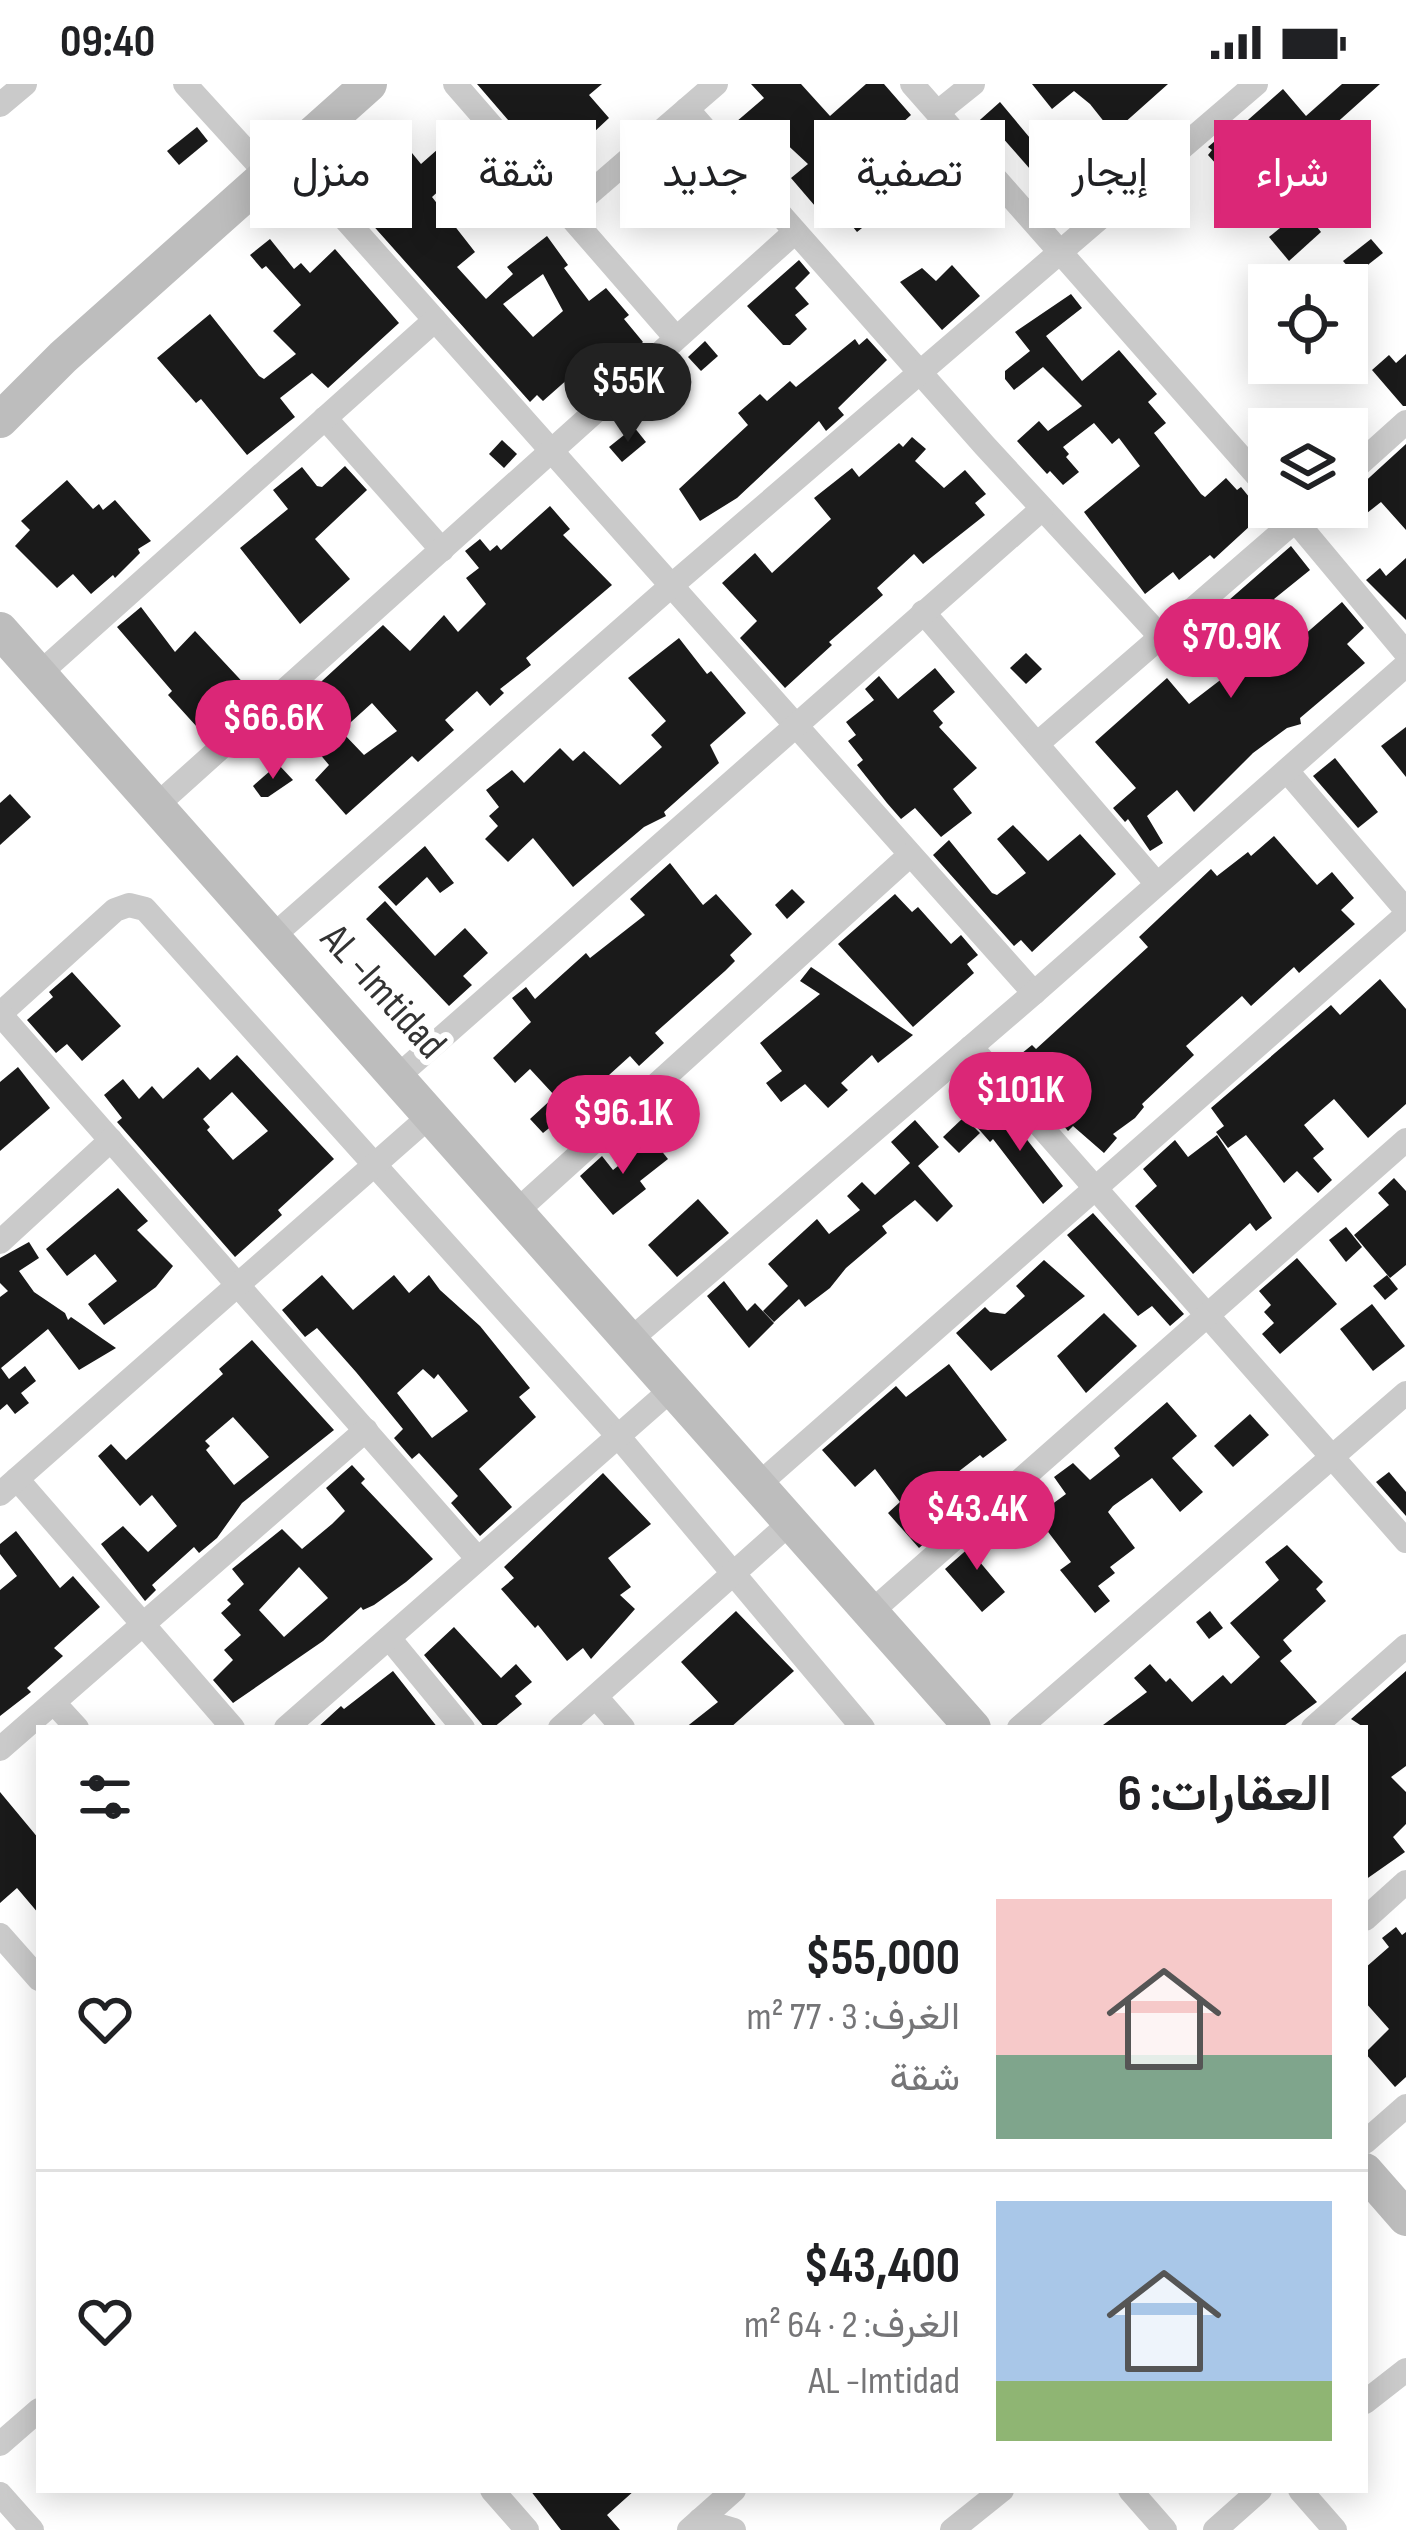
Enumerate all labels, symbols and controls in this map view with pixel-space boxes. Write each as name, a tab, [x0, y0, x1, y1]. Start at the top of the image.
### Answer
text: 09:40	[60, 15, 155, 70]
chip: منزل	[250, 120, 412, 228]
chip: شقة	[436, 120, 596, 228]
chip: جديد	[620, 120, 790, 228]
chip: تصفية	[814, 120, 1005, 228]
chip: إيجار	[1029, 120, 1190, 228]
chip: شراء	[1214, 120, 1371, 228]
map controls	[1248, 264, 1368, 528]
button: locate	[1248, 264, 1368, 384]
pin: $55K	[557, 343, 699, 445]
text: $55K	[591, 358, 665, 405]
button: layers	[1248, 408, 1368, 528]
pin: $70.9K	[1133, 599, 1329, 701]
text: $70.9K	[1181, 614, 1281, 661]
pin: $66.6K	[175, 680, 371, 782]
text: $66.6K	[222, 695, 324, 742]
street label: AL -Imtidad	[309, 914, 457, 1070]
pin: $101K	[936, 1052, 1104, 1154]
text: $101K	[976, 1067, 1064, 1114]
pin: $96.1K	[525, 1075, 721, 1177]
text: $96.1K	[573, 1090, 673, 1137]
pin: $43.4K	[879, 1471, 1075, 1573]
text: $43.4K	[926, 1486, 1028, 1533]
icon: filters	[72, 1764, 138, 1830]
text: العقارات: 6	[1118, 1764, 1332, 1825]
text: $55,000	[805, 1928, 960, 1989]
icon: home	[1092, 1947, 1236, 2091]
icon: heart	[72, 1986, 138, 2052]
text: الغرف: 3 · 77 m²	[746, 1994, 960, 2041]
text: شقة	[890, 2055, 960, 2102]
text: $43,400	[803, 2236, 960, 2297]
icon: home	[1092, 2249, 1236, 2393]
icon: heart	[72, 2288, 138, 2354]
text: الغرف: 2 · 64 m²	[744, 2302, 960, 2349]
text: AL -Imtidad	[808, 2358, 960, 2405]

